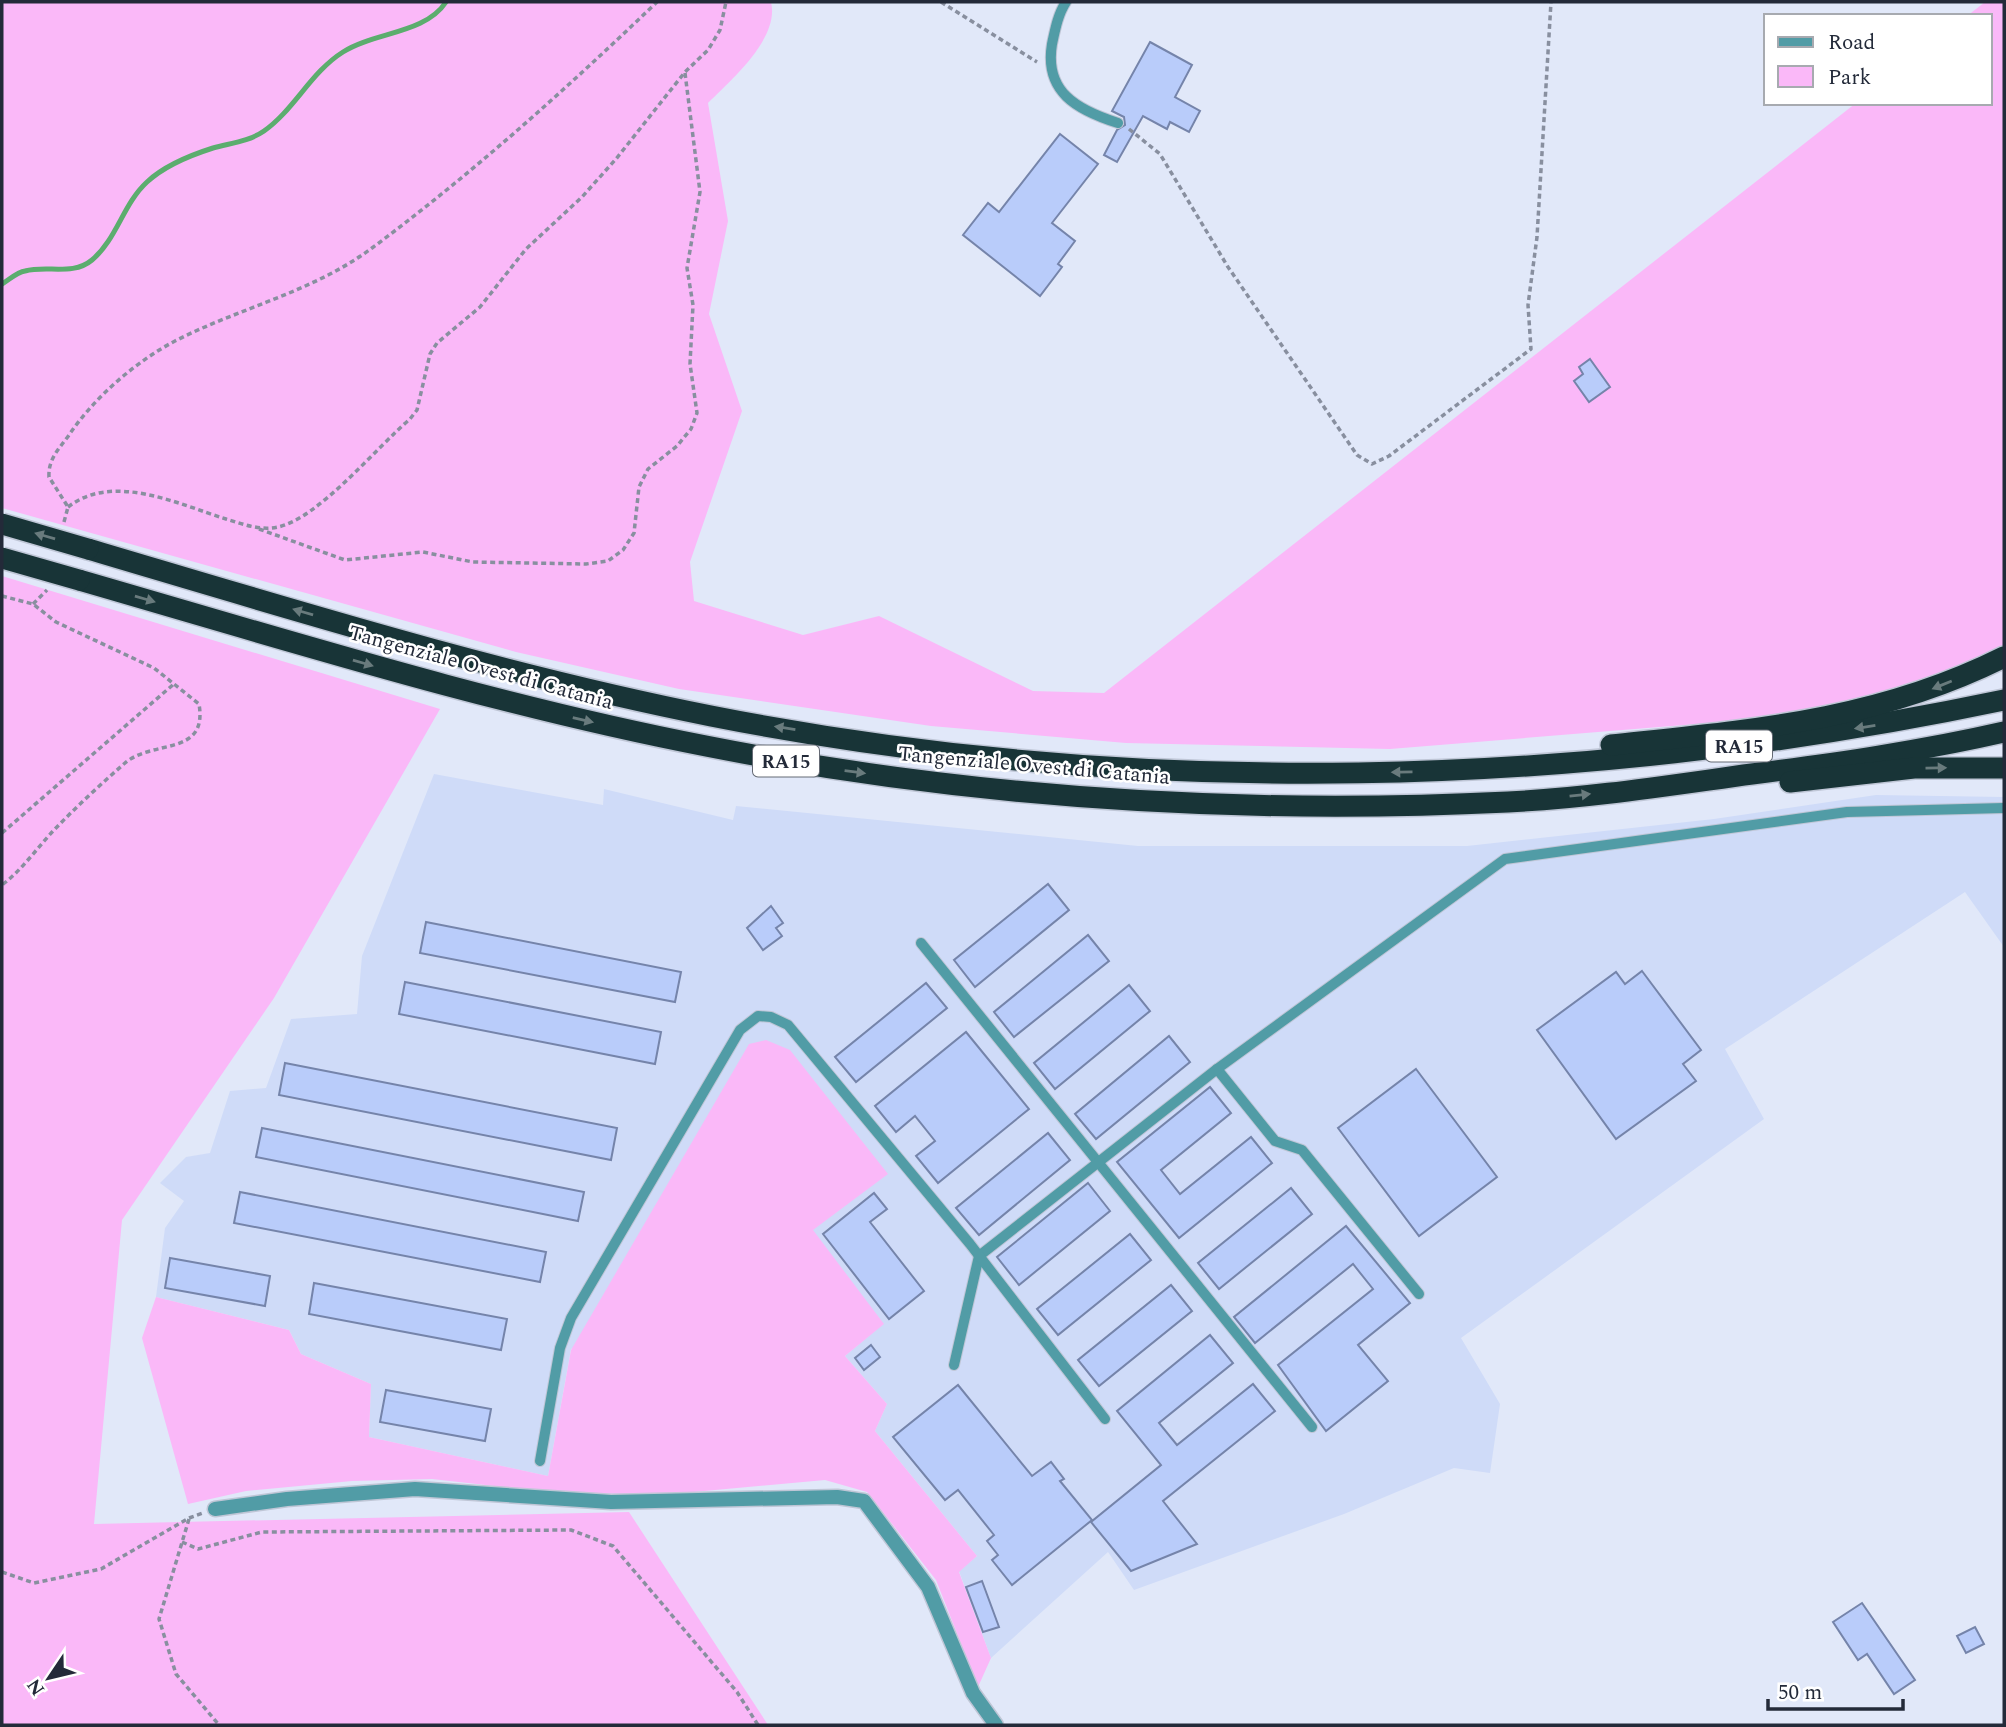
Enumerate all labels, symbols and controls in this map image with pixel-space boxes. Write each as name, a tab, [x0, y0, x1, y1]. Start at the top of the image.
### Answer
legend	[1764, 14, 1992, 105]
text: Road	[1828, 27, 1875, 59]
text: Park	[1828, 62, 1872, 94]
one-way arrow	[34, 531, 55, 541]
one-way arrow	[134, 595, 155, 605]
one-way arrow	[292, 607, 313, 617]
street label: Tangenziale Ovest di Catania	[345, 617, 617, 719]
one-way arrow	[353, 658, 374, 668]
one-way arrow	[1931, 679, 1952, 690]
one-way arrow	[572, 715, 594, 726]
one-way arrow	[774, 722, 796, 733]
one-way arrow	[1854, 722, 1876, 733]
road number: RA15	[1706, 730, 1772, 762]
street label: Tangenziale Ovest di Catania	[897, 738, 1172, 794]
road number: RA15	[753, 746, 819, 776]
one-way arrow	[1925, 762, 1947, 774]
one-way arrow	[1391, 766, 1413, 778]
one-way arrow	[844, 767, 866, 778]
one-way arrow	[1570, 789, 1592, 800]
north arrow	[14, 1643, 84, 1713]
scale bar	[1768, 1668, 1903, 1712]
text: N	[20, 1672, 53, 1702]
text: 50 m	[1778, 1677, 1822, 1709]

